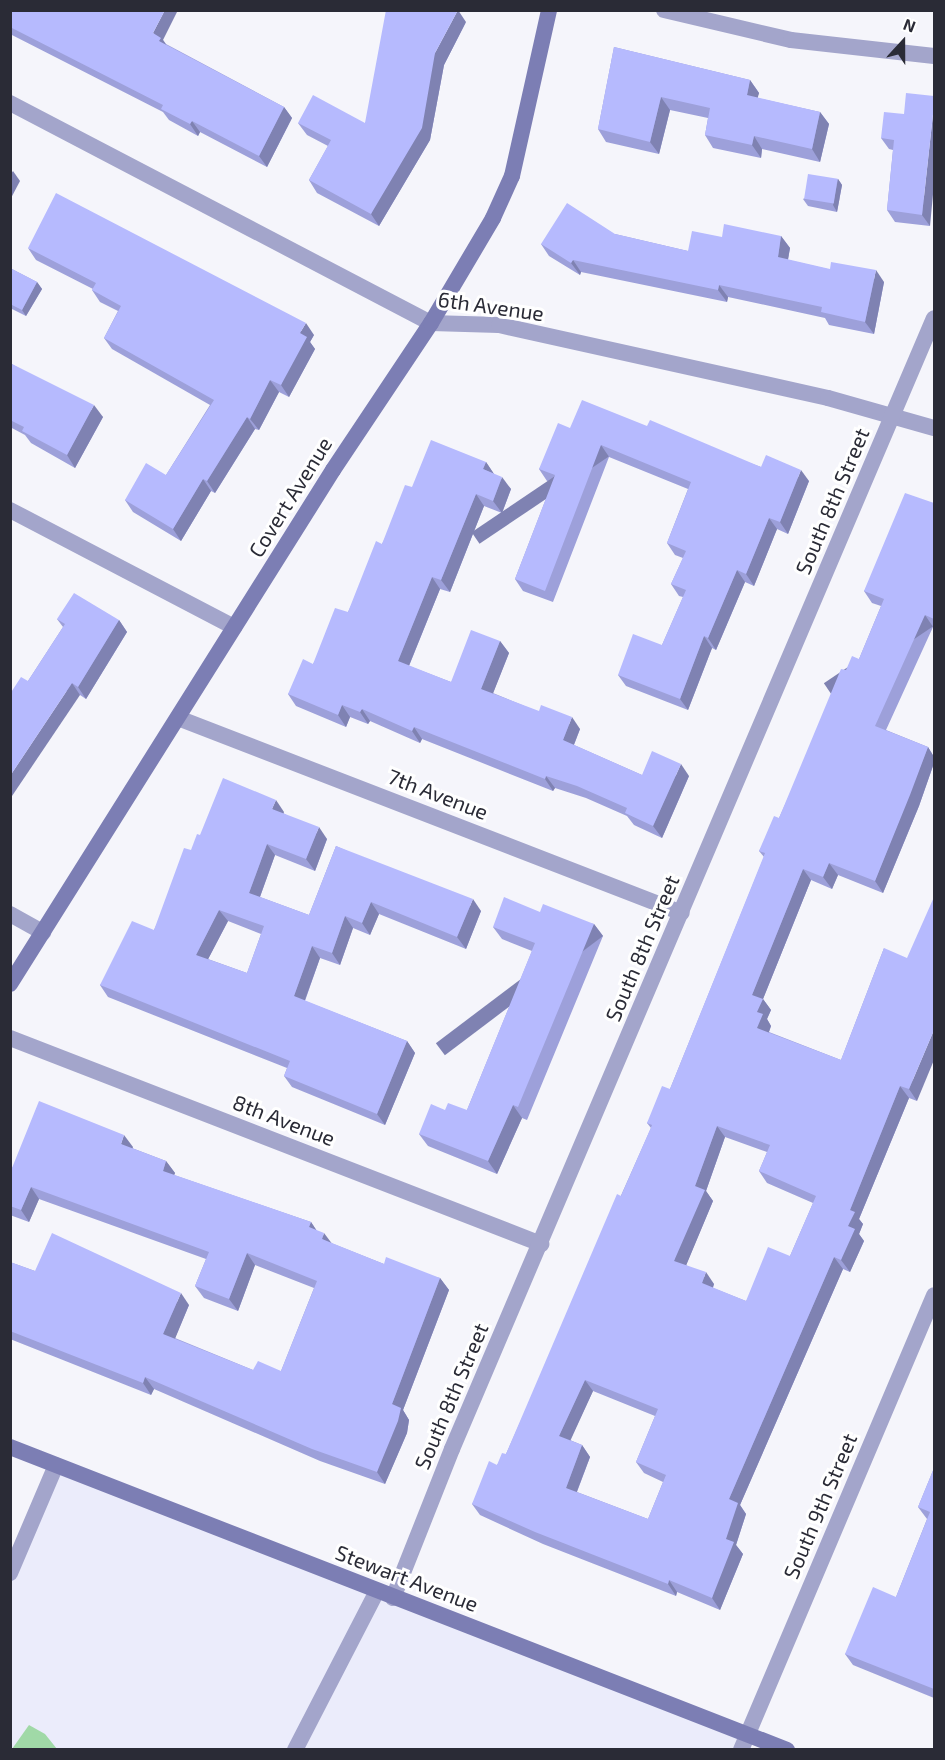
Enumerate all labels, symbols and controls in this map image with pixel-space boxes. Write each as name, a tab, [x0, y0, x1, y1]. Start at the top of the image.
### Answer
north arrow	[873, 12, 933, 72]
text: N	[901, 14, 918, 36]
street label: 6th Avenue	[436, 286, 546, 326]
street label: South 8th Street	[790, 424, 874, 578]
street label: Covert Avenue	[243, 432, 337, 562]
street label: 7th Avenue	[384, 763, 492, 825]
street label: South 8th Street	[600, 871, 684, 1025]
street label: 8th Avenue	[229, 1089, 339, 1151]
street label: South 8th Street	[409, 1319, 493, 1473]
street label: South 9th Street	[778, 1429, 862, 1583]
street label: Stewart Avenue	[332, 1539, 482, 1617]

